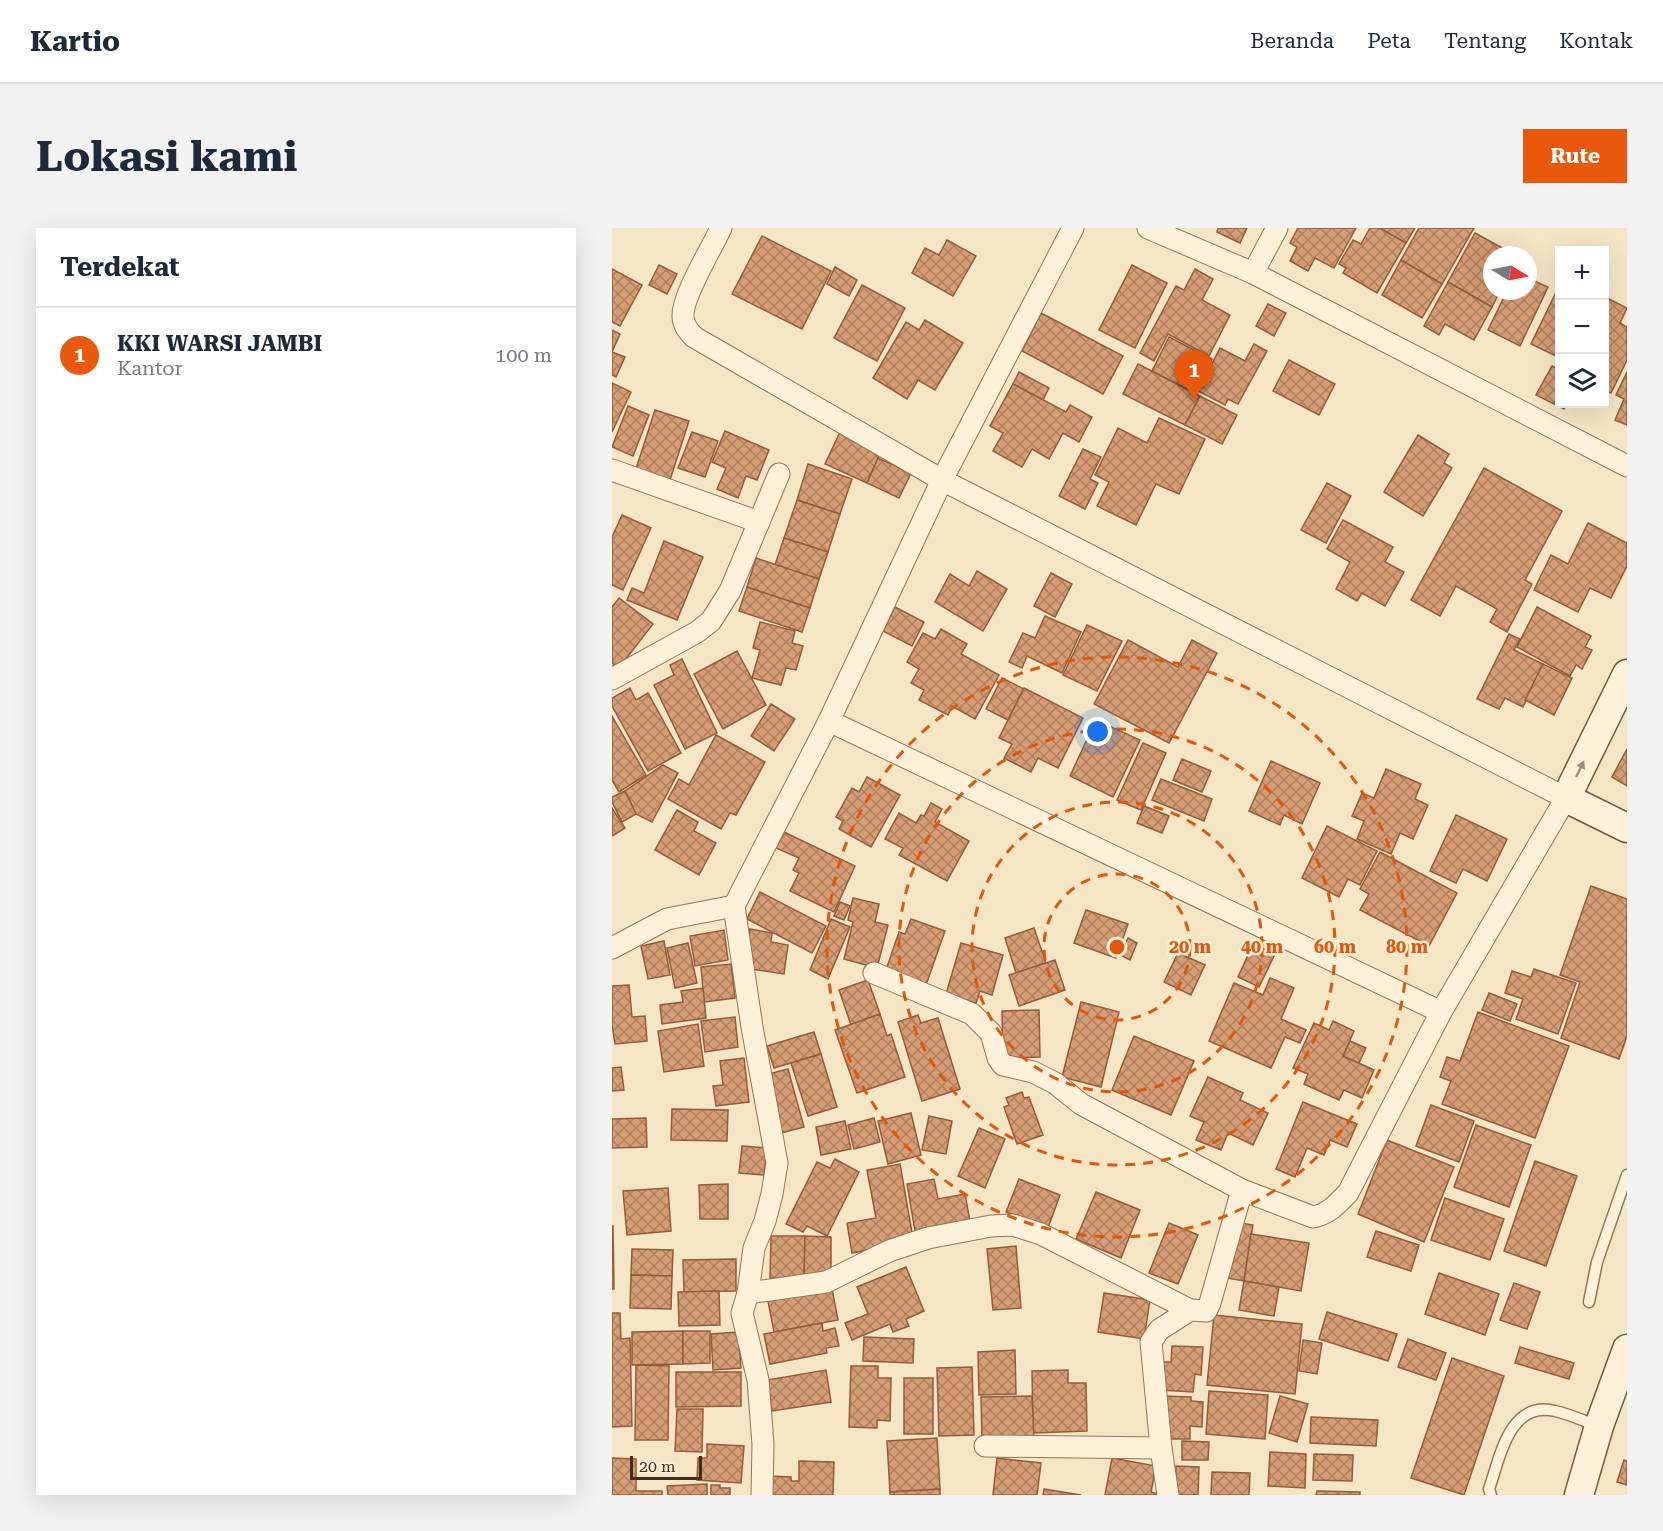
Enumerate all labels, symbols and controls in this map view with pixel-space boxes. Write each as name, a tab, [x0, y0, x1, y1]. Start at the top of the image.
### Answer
text: Kartio	[30, 25, 120, 58]
text: Beranda	[1250, 29, 1334, 53]
text: Peta	[1367, 29, 1411, 53]
text: Tentang	[1444, 29, 1526, 53]
text: Kontak	[1559, 29, 1633, 53]
button: Rute	[1523, 129, 1627, 183]
text: Lokasi kami	[36, 132, 297, 181]
north arrow	[1483, 246, 1537, 300]
map controls	[1555, 246, 1609, 408]
button: +	[1555, 246, 1609, 300]
text: Terdekat	[60, 252, 180, 282]
button: −	[1555, 300, 1609, 354]
text: KKI WARSI JAMBI	[117, 331, 322, 356]
text: 1	[74, 343, 85, 367]
text: 100 m	[495, 343, 552, 367]
pin: 1	[1174, 350, 1214, 400]
button: layers	[1555, 354, 1609, 408]
text: Kantor	[117, 356, 183, 380]
your location	[1083, 717, 1112, 746]
one-way arrow	[1576, 760, 1585, 777]
text: 20 m	[1169, 936, 1212, 957]
text: 40 m	[1241, 936, 1284, 957]
text: 60 m	[1314, 936, 1357, 957]
text: 80 m	[1386, 936, 1429, 957]
centre of rings	[1107, 937, 1127, 957]
scale bar	[630, 1453, 702, 1480]
text: 20 m	[639, 1457, 676, 1476]

